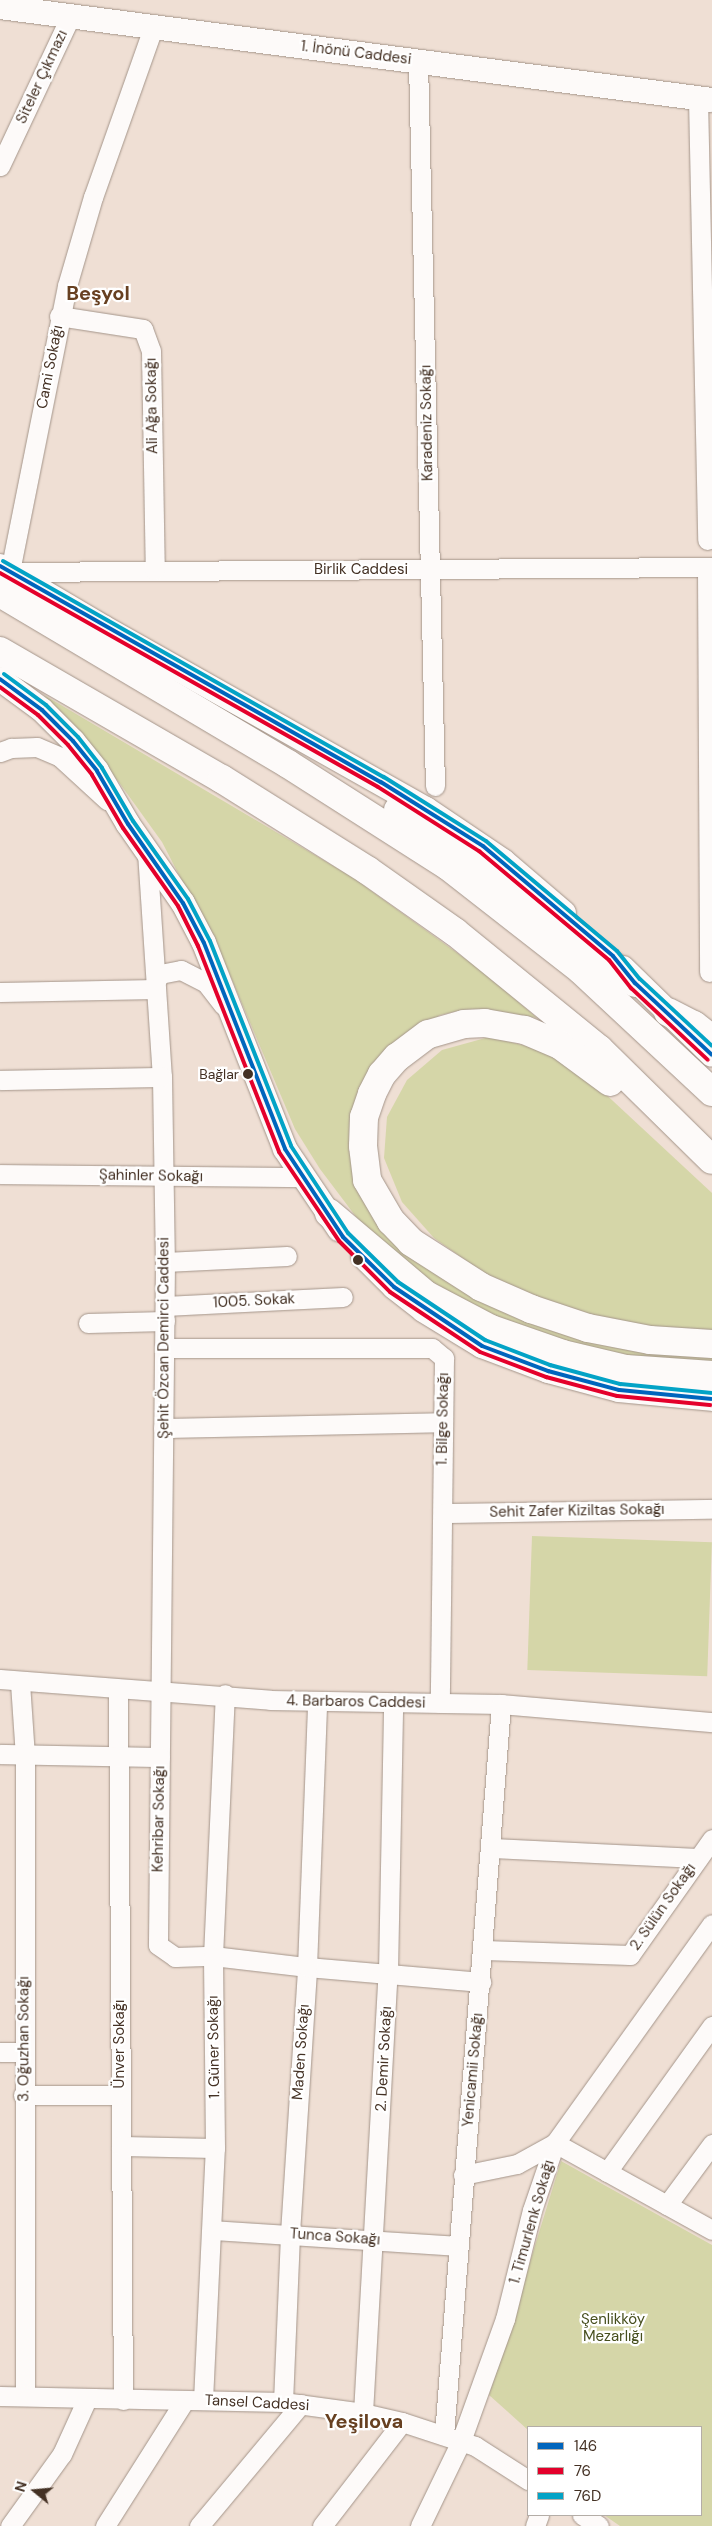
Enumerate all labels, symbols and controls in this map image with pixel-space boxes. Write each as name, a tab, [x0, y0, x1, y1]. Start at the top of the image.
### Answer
street label: Siteler Çıkmazı	[12, 27, 72, 127]
street label: 1. İnönü Caddesi	[300, 37, 412, 69]
district label: Beşyol	[66, 281, 130, 305]
street label: Cami Sokağı	[33, 324, 67, 410]
street label: Ali Ağa Sokağı	[142, 358, 162, 454]
street label: Karadeniz Sokağı	[417, 365, 437, 481]
street label: Birlik Caddesi	[314, 561, 408, 579]
place label: Bağlar	[199, 1066, 239, 1082]
marker: Bağlar	[243, 1069, 253, 1079]
street label: Şahinler Sokağı	[99, 1166, 203, 1186]
street label: Şehit Özcan Demirci Caddesi	[155, 1237, 173, 1439]
unlabelled marker	[353, 1255, 363, 1265]
street label: 1005. Sokak	[213, 1290, 295, 1312]
street label: 1. Bilge Sokağı	[433, 1372, 453, 1466]
street label: Sehit Zafer Kiziltas Sokağı	[489, 1500, 665, 1522]
street label: 4. Barbaros Caddesi	[286, 1692, 426, 1712]
street label: Kehribar Sokağı	[149, 1766, 169, 1872]
street label: 2. Sülün Sokağı	[626, 1860, 700, 1954]
street label: 3. Oğuzhan Sokağı	[15, 1976, 33, 2102]
street label: 1. Güner Sokağı	[204, 1995, 224, 2099]
street label: Ünver Sokağı	[111, 2000, 129, 2088]
street label: Maden Sokağı	[289, 2003, 313, 2101]
street label: 2. Demir Sokağı	[372, 2006, 396, 2112]
street label: Yenicamii Sokağı	[459, 2012, 487, 2128]
street label: 1. Timurlenk Sokağı	[506, 2158, 558, 2286]
street label: Tunca Sokağı	[289, 2225, 381, 2249]
park label: Şenlikköy Mezarlığı	[581, 2310, 645, 2345]
street label: Tansel Caddesi	[204, 2391, 310, 2415]
district label: Yeşilova	[325, 2409, 403, 2433]
legend	[527, 2426, 702, 2516]
text: 146	[574, 2436, 597, 2456]
text: 76	[574, 2461, 591, 2481]
north arrow	[10, 2466, 60, 2516]
text: N	[11, 2479, 31, 2494]
text: 76D	[574, 2486, 601, 2506]

